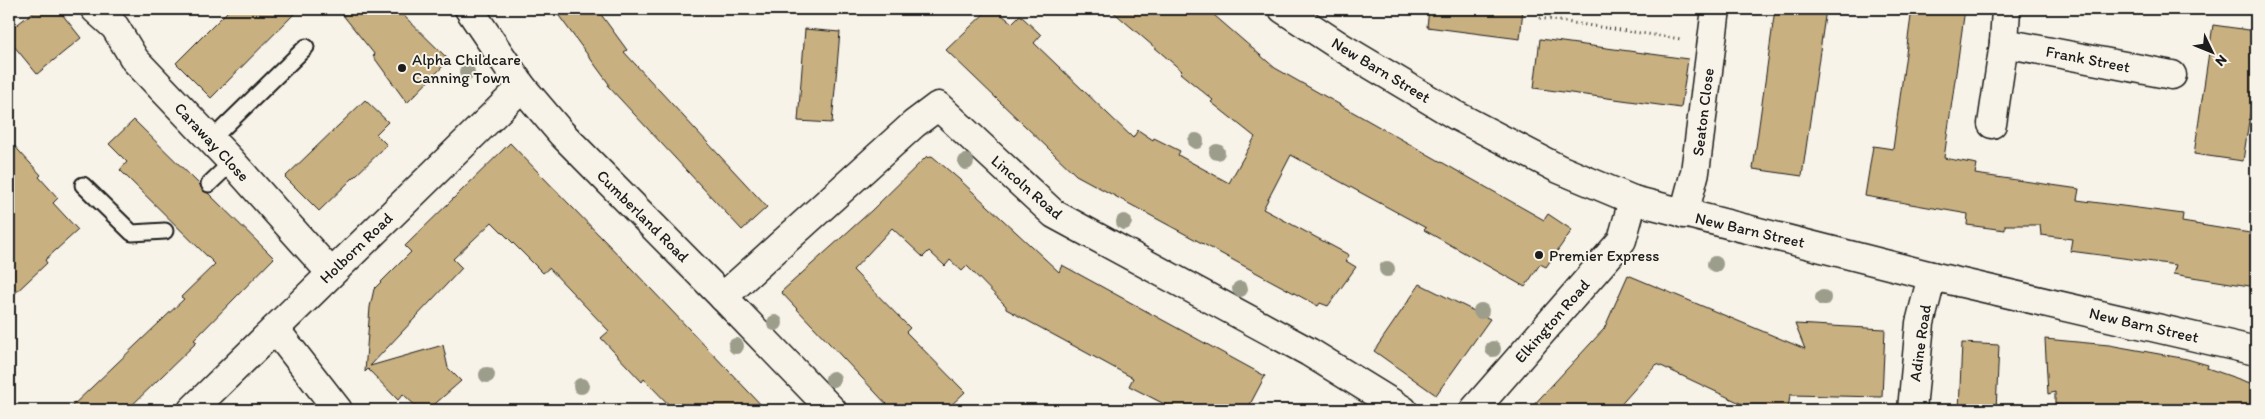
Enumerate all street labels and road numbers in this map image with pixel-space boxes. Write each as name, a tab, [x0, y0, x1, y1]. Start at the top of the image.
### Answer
street label: New Barn Street	[1328, 33, 1434, 107]
street label: Frank Street	[2044, 42, 2132, 76]
street label: Seaton Close	[1688, 67, 1718, 157]
street label: Caraway Close	[171, 99, 253, 185]
street label: Lincoln Road	[987, 151, 1067, 223]
street label: Cumberland Road	[593, 166, 693, 266]
street label: Holborn Road	[316, 208, 397, 287]
street label: New Barn Street	[1693, 208, 1807, 252]
street label: Elkington Road	[1511, 275, 1594, 367]
street label: Adine Road	[1905, 303, 1935, 383]
street label: New Barn Street	[2087, 303, 2201, 347]

